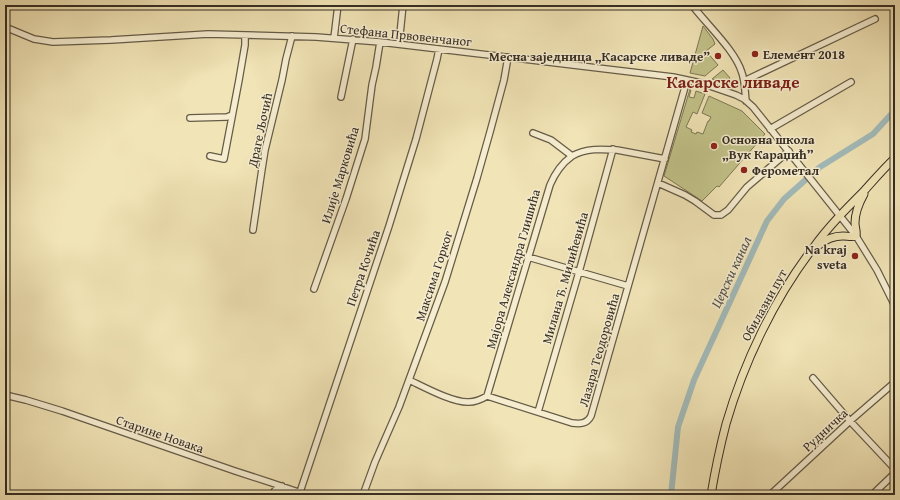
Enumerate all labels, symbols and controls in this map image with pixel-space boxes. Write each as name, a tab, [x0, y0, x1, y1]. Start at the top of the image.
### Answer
street label: Стефана Првовенчаног	[339, 19, 473, 51]
place label: Елемент 2018	[763, 45, 845, 64]
place label: Месна заједница „Касарске ливаде”	[489, 47, 710, 66]
marker: Елемент 2018	[750, 49, 760, 59]
marker: Месна заједница „Касарске ливаде”	[713, 51, 723, 61]
district label: Касарске ливаде	[666, 69, 800, 94]
street label: Драге Љочић	[243, 90, 277, 170]
street label: Илије Марковића	[316, 123, 364, 226]
place label: Основна школа „Вук Караџић”	[722, 130, 815, 164]
marker: Основна школа „Вук Караџић”	[709, 141, 719, 151]
place label: Ферометал	[752, 161, 819, 180]
marker: Ферометал	[739, 165, 749, 175]
street label: Мајора Александра Глишића	[481, 186, 545, 351]
street label: Милана Ђ. Милићевића	[537, 209, 593, 346]
street label: Петра Кочића	[341, 227, 385, 309]
street label: Максима Горког	[410, 228, 458, 324]
water label: Церски канал	[706, 232, 757, 311]
place label: Na kraj sveta	[805, 240, 847, 274]
marker: Na kraj sveta	[850, 251, 860, 261]
street label: Обилазни пут	[736, 265, 792, 344]
street label: Лазара Теодоровића	[574, 290, 625, 409]
street label: Рудничка	[798, 403, 853, 456]
street label: Старине Новака	[114, 410, 207, 458]

